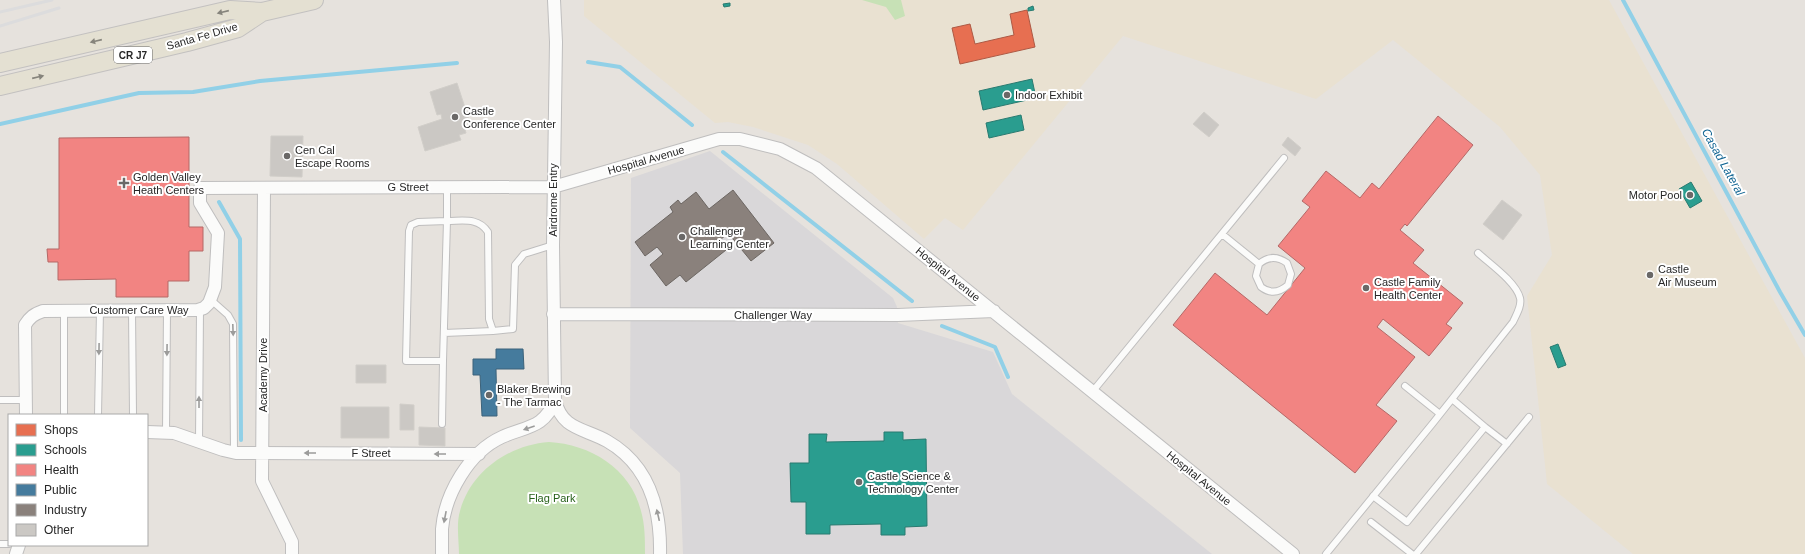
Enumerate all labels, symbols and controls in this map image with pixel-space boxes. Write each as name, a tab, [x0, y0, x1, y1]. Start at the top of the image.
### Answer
one-way arrow	[217, 9, 229, 15]
street label: Santa Fe Drive	[165, 20, 239, 52]
one-way arrow	[90, 38, 102, 44]
road number: CR J7	[114, 47, 152, 63]
one-way arrow	[32, 73, 44, 79]
place label: Indoor Exhibit	[1015, 89, 1082, 101]
marker: Indoor Exhibit	[1002, 90, 1012, 100]
place label: Castle Conference Center	[463, 105, 556, 130]
marker: Castle Conference Center	[450, 112, 460, 122]
water label: Casad Lateral	[1699, 126, 1747, 198]
street label: Hospital Avenue	[606, 143, 686, 177]
place label: Cen Cal Escape Rooms	[295, 144, 370, 169]
marker: Cen Cal Escape Rooms	[282, 151, 292, 161]
street label: Airdrome Entry	[547, 163, 559, 237]
place label: Golden Valley Heath Centers	[133, 171, 204, 196]
marker: Golden Valley Heath Centers	[118, 177, 130, 189]
street label: G Street	[388, 181, 428, 193]
place label: Motor Pool	[1629, 189, 1682, 201]
marker: Motor Pool	[1685, 190, 1695, 200]
place label: Challenger Learning Center	[690, 225, 769, 250]
marker: Challenger Learning Center	[677, 232, 687, 242]
street label: Hospital Avenue	[913, 244, 983, 304]
place label: Castle Air Museum	[1658, 263, 1717, 288]
marker: Castle Air Museum	[1645, 270, 1655, 280]
place label: Castle Family Health Center	[1374, 276, 1442, 301]
marker: Castle Family Health Center	[1361, 283, 1371, 293]
street label: Customer Care Way	[89, 304, 189, 316]
street label: Challenger Way	[734, 309, 812, 321]
one-way arrow	[230, 324, 236, 337]
street label: Academy Drive	[257, 338, 269, 412]
one-way arrow	[96, 343, 102, 356]
one-way arrow	[164, 344, 170, 357]
place label: Blaker Brewing - The Tarmac	[497, 383, 571, 408]
marker: Blaker Brewing - The Tarmac	[484, 390, 494, 400]
one-way arrow	[196, 395, 202, 408]
legend	[8, 414, 148, 546]
text: Shops	[44, 423, 78, 437]
one-way arrow	[523, 425, 535, 431]
text: Schools	[44, 443, 87, 457]
street label: F Street	[351, 447, 391, 459]
street label: Hospital Avenue	[1164, 448, 1234, 508]
one-way arrow	[303, 450, 316, 456]
one-way arrow	[433, 451, 446, 457]
text: Health	[44, 463, 79, 477]
place label: Castle Science & Technology Center	[867, 470, 959, 495]
marker: Castle Science & Technology Center	[854, 477, 864, 487]
text: Public	[44, 483, 77, 497]
park label: Flag Park	[528, 492, 576, 504]
text: Industry	[44, 503, 87, 517]
one-way arrow	[655, 509, 661, 521]
one-way arrow	[441, 510, 447, 523]
text: Other	[44, 523, 74, 537]

